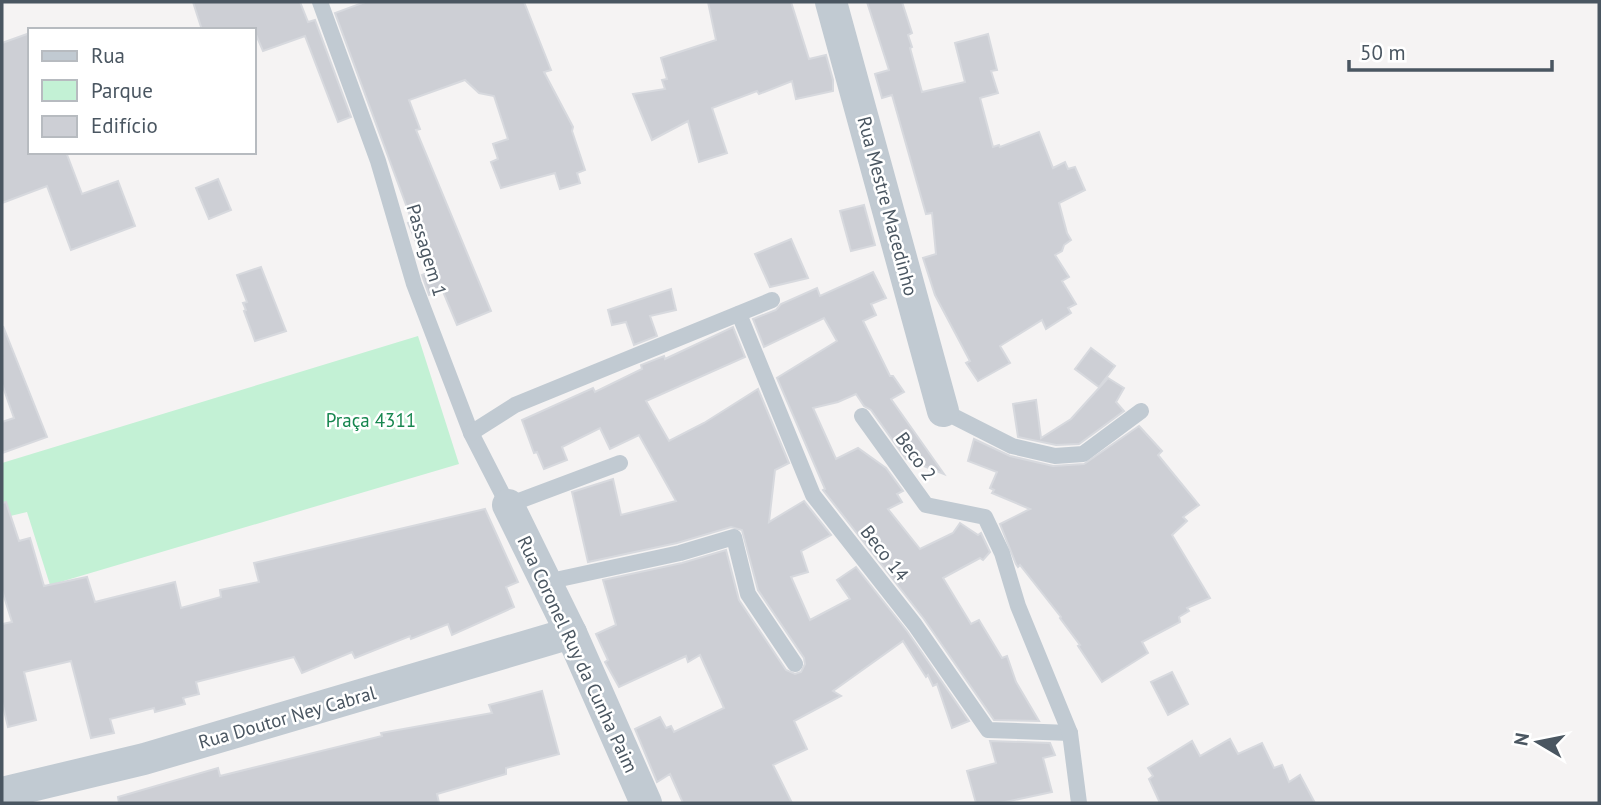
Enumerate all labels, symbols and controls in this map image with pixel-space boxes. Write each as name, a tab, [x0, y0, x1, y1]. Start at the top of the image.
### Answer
legend	[28, 28, 256, 154]
scale bar	[1349, 28, 1552, 72]
text: 50 m	[1360, 39, 1406, 66]
text: Rua	[91, 42, 125, 69]
text: Parque	[91, 77, 153, 104]
text: Edifício	[91, 112, 158, 139]
street label: Rua Mestre Macedinho	[853, 114, 923, 298]
street label: Passagem 1	[402, 201, 452, 299]
park label: Praça 4311	[326, 408, 416, 432]
street label: Beco 2	[890, 427, 942, 485]
street label: Beco 14	[856, 520, 914, 586]
street label: Rua Coronel Ruy da Cunha Paim	[512, 532, 644, 776]
street label: Rua Doutor Ney Cabral	[195, 680, 379, 754]
north arrow	[1503, 707, 1573, 777]
text: N	[1508, 731, 1534, 747]

